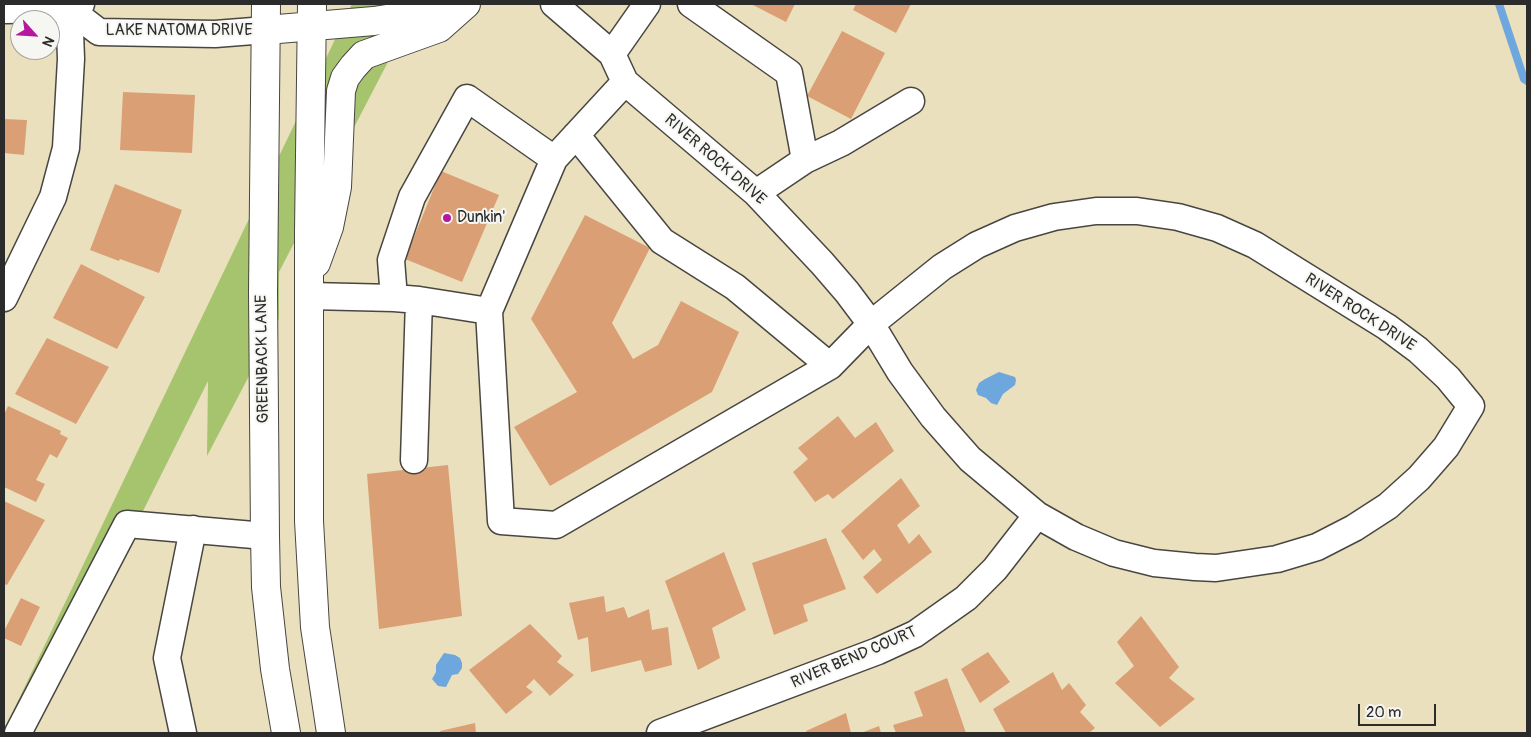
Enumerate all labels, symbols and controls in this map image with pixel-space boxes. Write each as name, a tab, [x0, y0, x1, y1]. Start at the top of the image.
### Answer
north arrow	[10, 10, 60, 60]
street label: LAKE NATOMA DRIVE	[106, 21, 252, 41]
text: N	[38, 33, 58, 49]
street label: RIVER ROCK DRIVE	[660, 111, 770, 209]
place label: Dunkin'	[457, 208, 505, 228]
marker: Dunkin'	[441, 212, 453, 224]
street label: RIVER ROCK DRIVE	[1301, 270, 1419, 356]
street label: GREENBACK LANE	[252, 295, 274, 423]
street label: RIVER BEND COURT	[788, 623, 920, 693]
scale bar	[1361, 694, 1438, 726]
text: 20 m	[1366, 703, 1401, 722]

